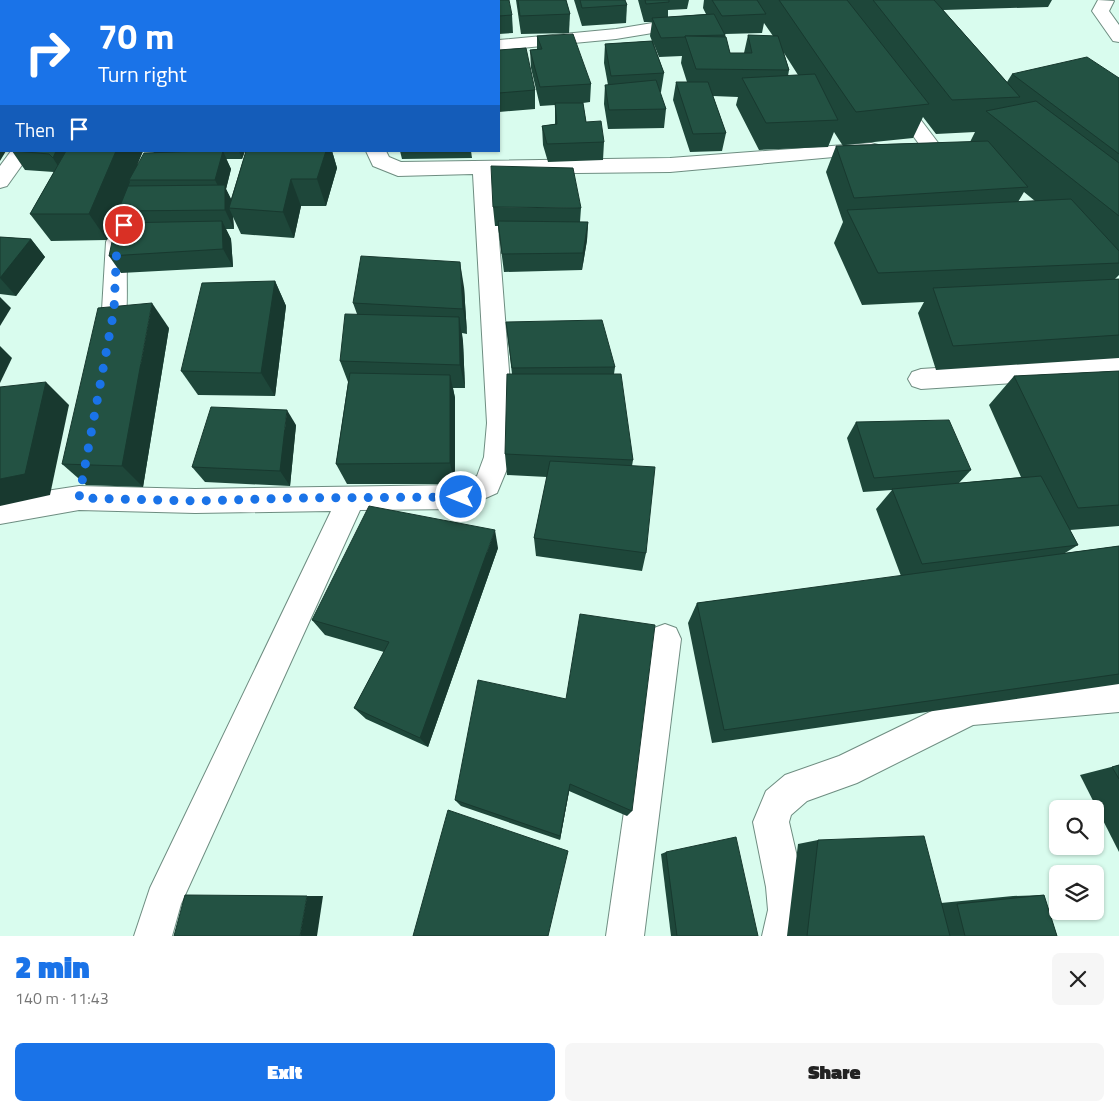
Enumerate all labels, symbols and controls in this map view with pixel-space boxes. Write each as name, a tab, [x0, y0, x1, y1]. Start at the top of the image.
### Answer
text: 70 m	[98, 9, 174, 63]
icon: right	[15, 20, 80, 85]
text: Turn right	[98, 57, 187, 91]
text: Then	[15, 115, 55, 144]
icon: arrive	[65, 115, 93, 143]
pin	[103, 204, 145, 246]
icon: arrive	[110, 211, 138, 239]
position arrow	[434, 470, 486, 522]
map controls	[1049, 800, 1104, 920]
button: search	[1049, 800, 1104, 855]
button: layers	[1049, 865, 1104, 920]
text: 2 min	[15, 944, 90, 990]
button: close	[1052, 953, 1104, 1005]
text: 140 m · 11:43	[15, 986, 109, 1010]
button: Exit	[15, 1043, 555, 1101]
button: Share	[565, 1043, 1104, 1101]

